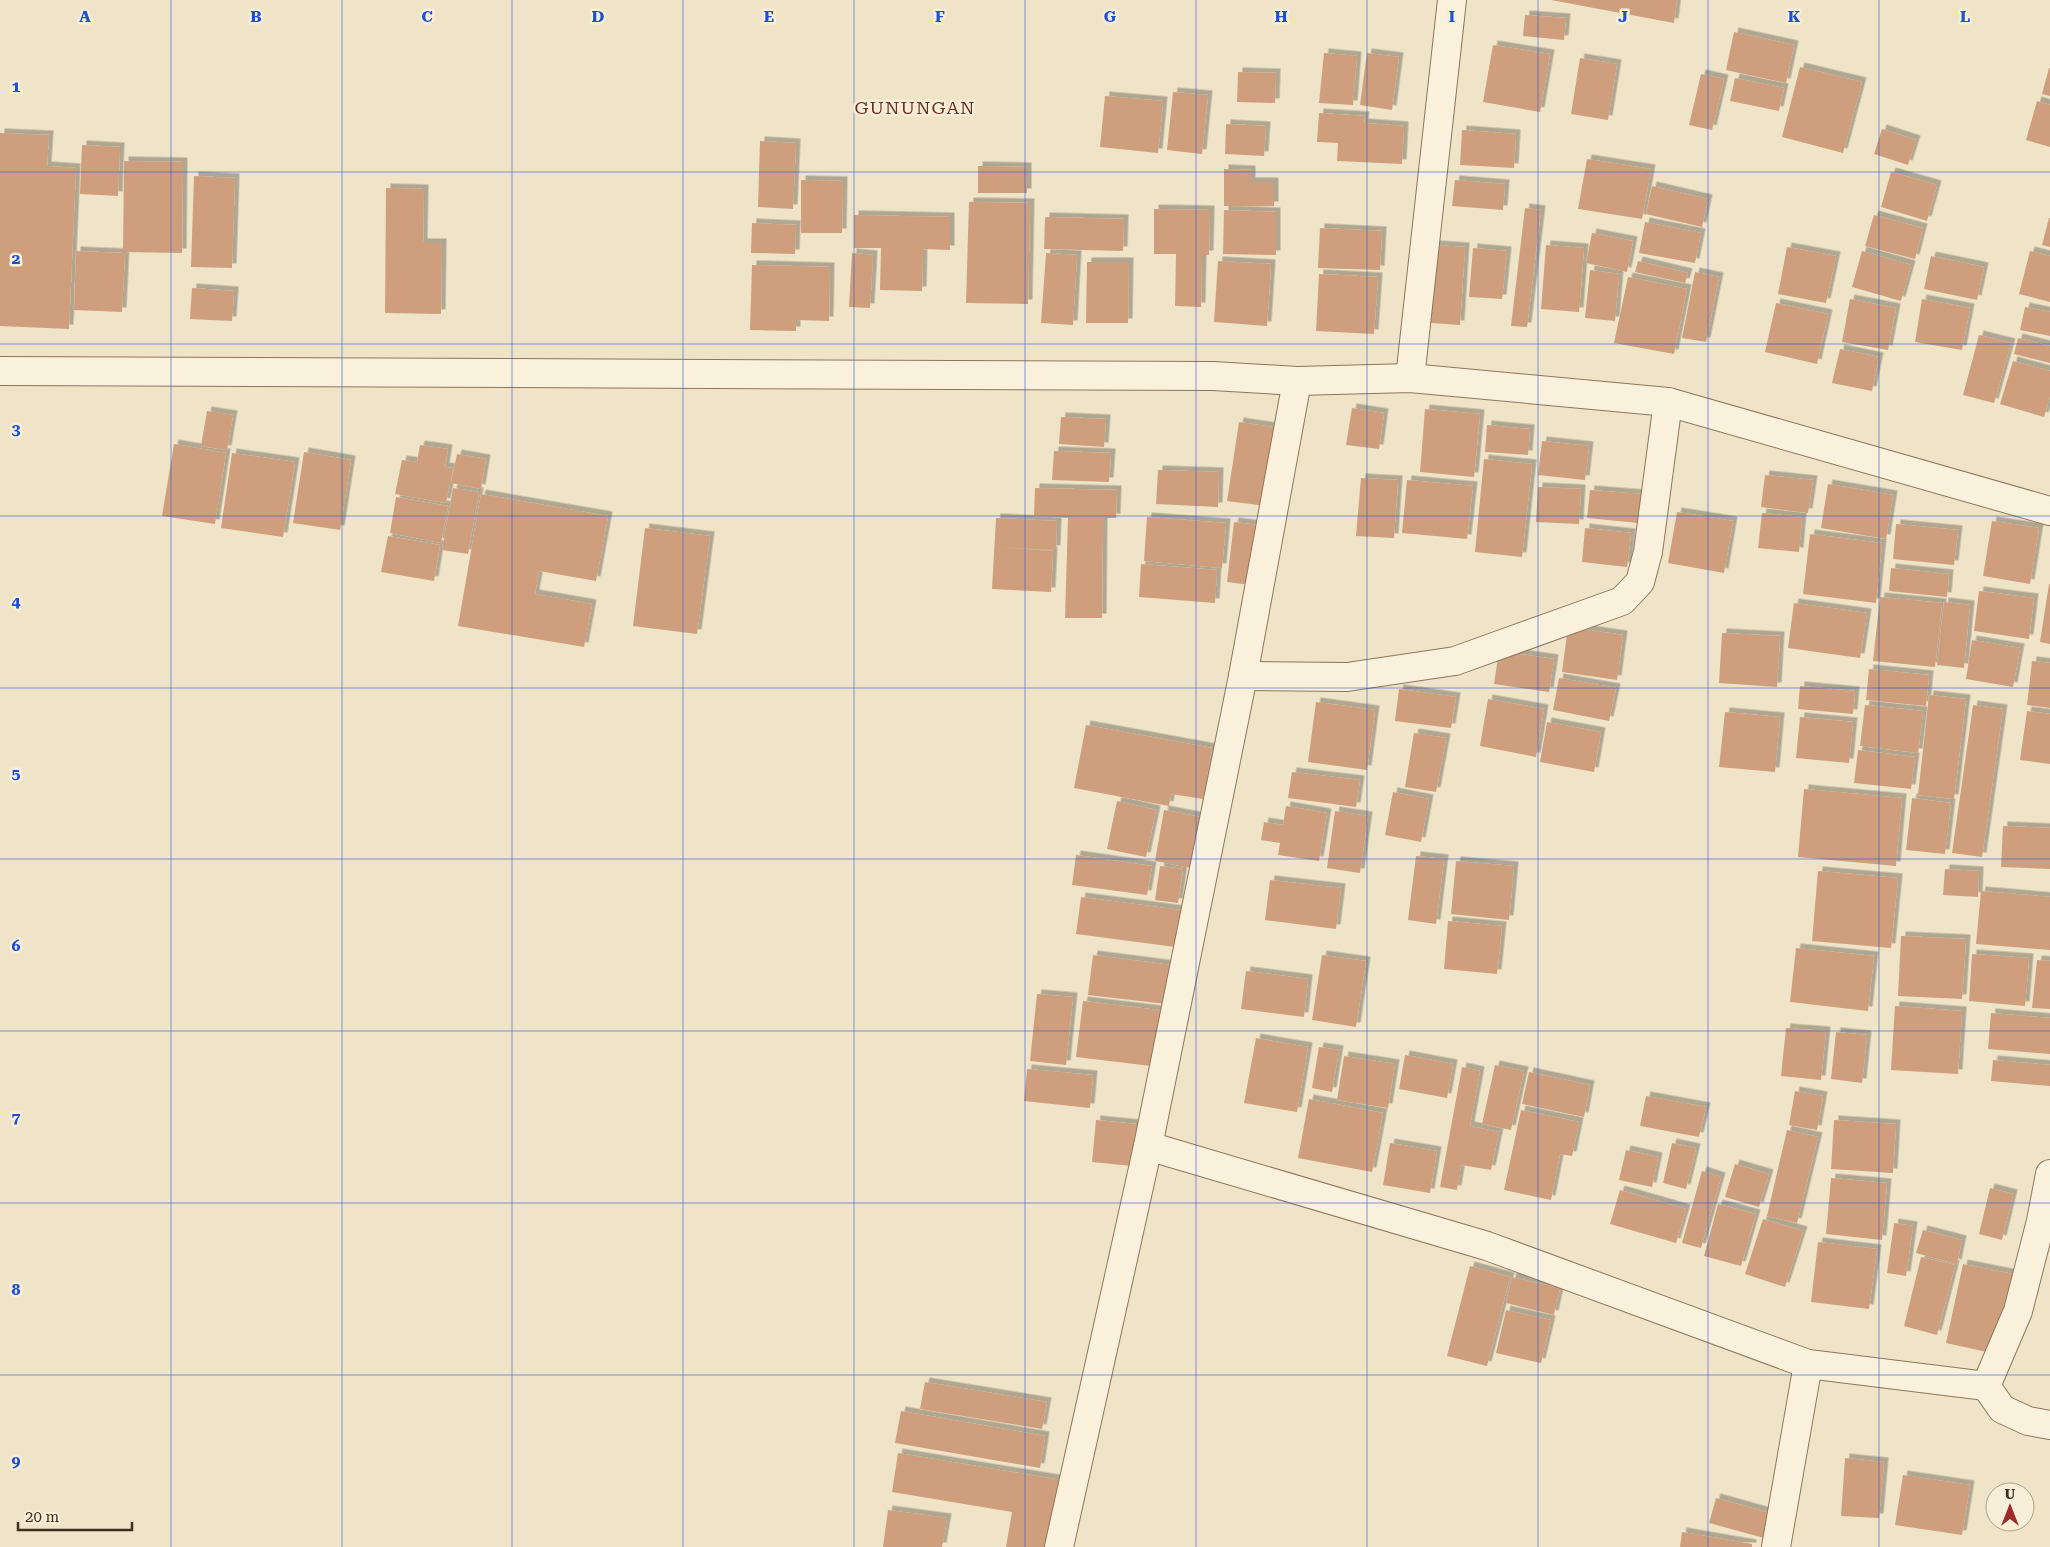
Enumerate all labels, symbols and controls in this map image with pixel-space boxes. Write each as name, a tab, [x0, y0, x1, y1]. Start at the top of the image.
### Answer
text: A	[79, 7, 91, 26]
text: B	[250, 7, 262, 26]
text: C	[421, 7, 433, 26]
text: D	[592, 7, 605, 26]
text: E	[764, 7, 774, 26]
text: F	[935, 7, 945, 26]
text: G	[1104, 7, 1117, 26]
text: H	[1274, 7, 1288, 26]
text: I	[1449, 7, 1455, 26]
text: J	[1618, 7, 1628, 26]
text: K	[1788, 7, 1801, 26]
text: L	[1960, 7, 1970, 26]
text: 1	[12, 77, 21, 96]
district label: GUNUNGAN	[855, 97, 975, 118]
text: 2	[12, 249, 21, 268]
text: 3	[12, 420, 21, 439]
text: 4	[12, 592, 21, 611]
text: 5	[12, 764, 21, 783]
text: 6	[12, 936, 21, 955]
text: 7	[12, 1108, 21, 1127]
text: 8	[12, 1280, 21, 1299]
text: 9	[12, 1452, 21, 1471]
north arrow	[1985, 1482, 2035, 1532]
text: U	[2005, 1486, 2016, 1502]
scale bar	[18, 1500, 131, 1532]
text: 20 m	[25, 1508, 60, 1526]

